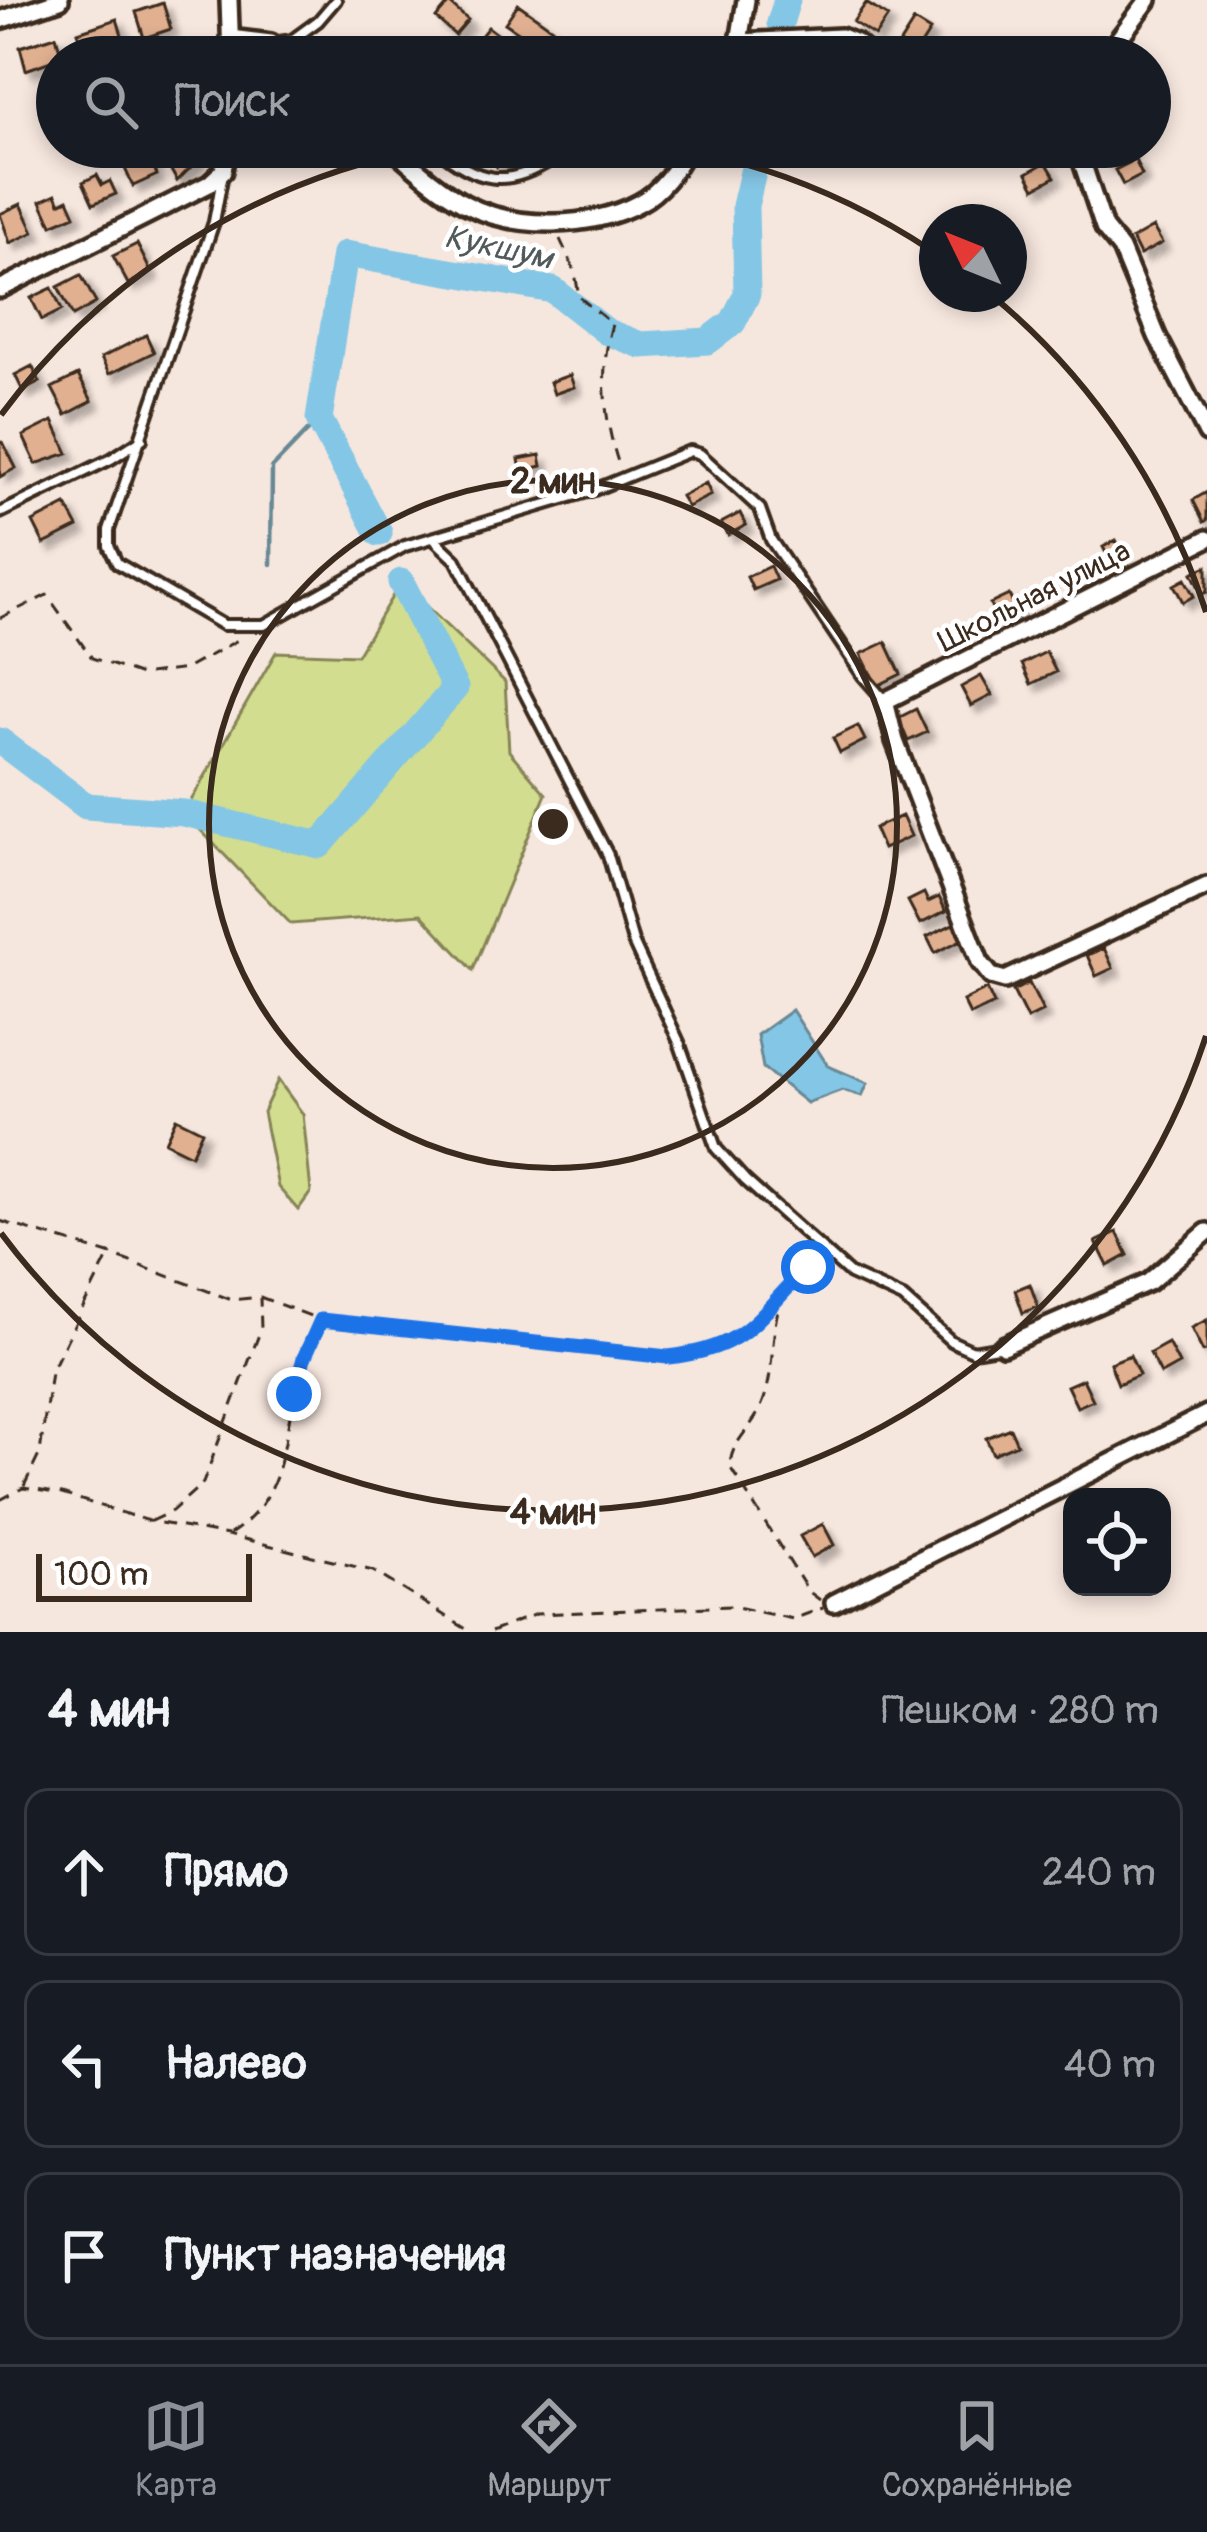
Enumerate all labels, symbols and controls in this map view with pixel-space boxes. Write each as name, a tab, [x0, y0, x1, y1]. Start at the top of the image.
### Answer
search box	[36, 36, 1171, 168]
icon: search	[78, 69, 144, 135]
text: Поиск	[174, 74, 291, 130]
north arrow	[919, 204, 1027, 312]
water label: Кукшум	[441, 216, 559, 279]
text: 2 мин	[510, 459, 596, 504]
street label: Школьная улица	[932, 532, 1136, 661]
centre of rings	[532, 803, 574, 845]
route start	[781, 1240, 835, 1294]
route end	[267, 1367, 321, 1421]
map controls	[1063, 1488, 1171, 1596]
button: locate	[1063, 1488, 1171, 1596]
text: 4 мин	[510, 1490, 596, 1535]
scale bar	[36, 1548, 252, 1601]
text: 100 m	[54, 1554, 148, 1595]
text: 4 мин	[48, 1678, 170, 1742]
text: Пешком · 280 m	[881, 1686, 1159, 1735]
icon: ahead	[51, 1839, 117, 1905]
text: Прямо	[165, 1844, 288, 1900]
text: 240 m	[1042, 1848, 1156, 1897]
icon: left	[51, 2031, 117, 2097]
text: Налево	[165, 2036, 307, 2092]
text: 40 m	[1064, 2040, 1156, 2089]
icon: arrive	[51, 2223, 117, 2289]
text: Пункт назначения	[165, 2228, 506, 2284]
tab: Карта	[135, 2393, 217, 2506]
tab: Маршрут	[487, 2393, 611, 2506]
tab: Сохранённые	[882, 2393, 1072, 2506]

